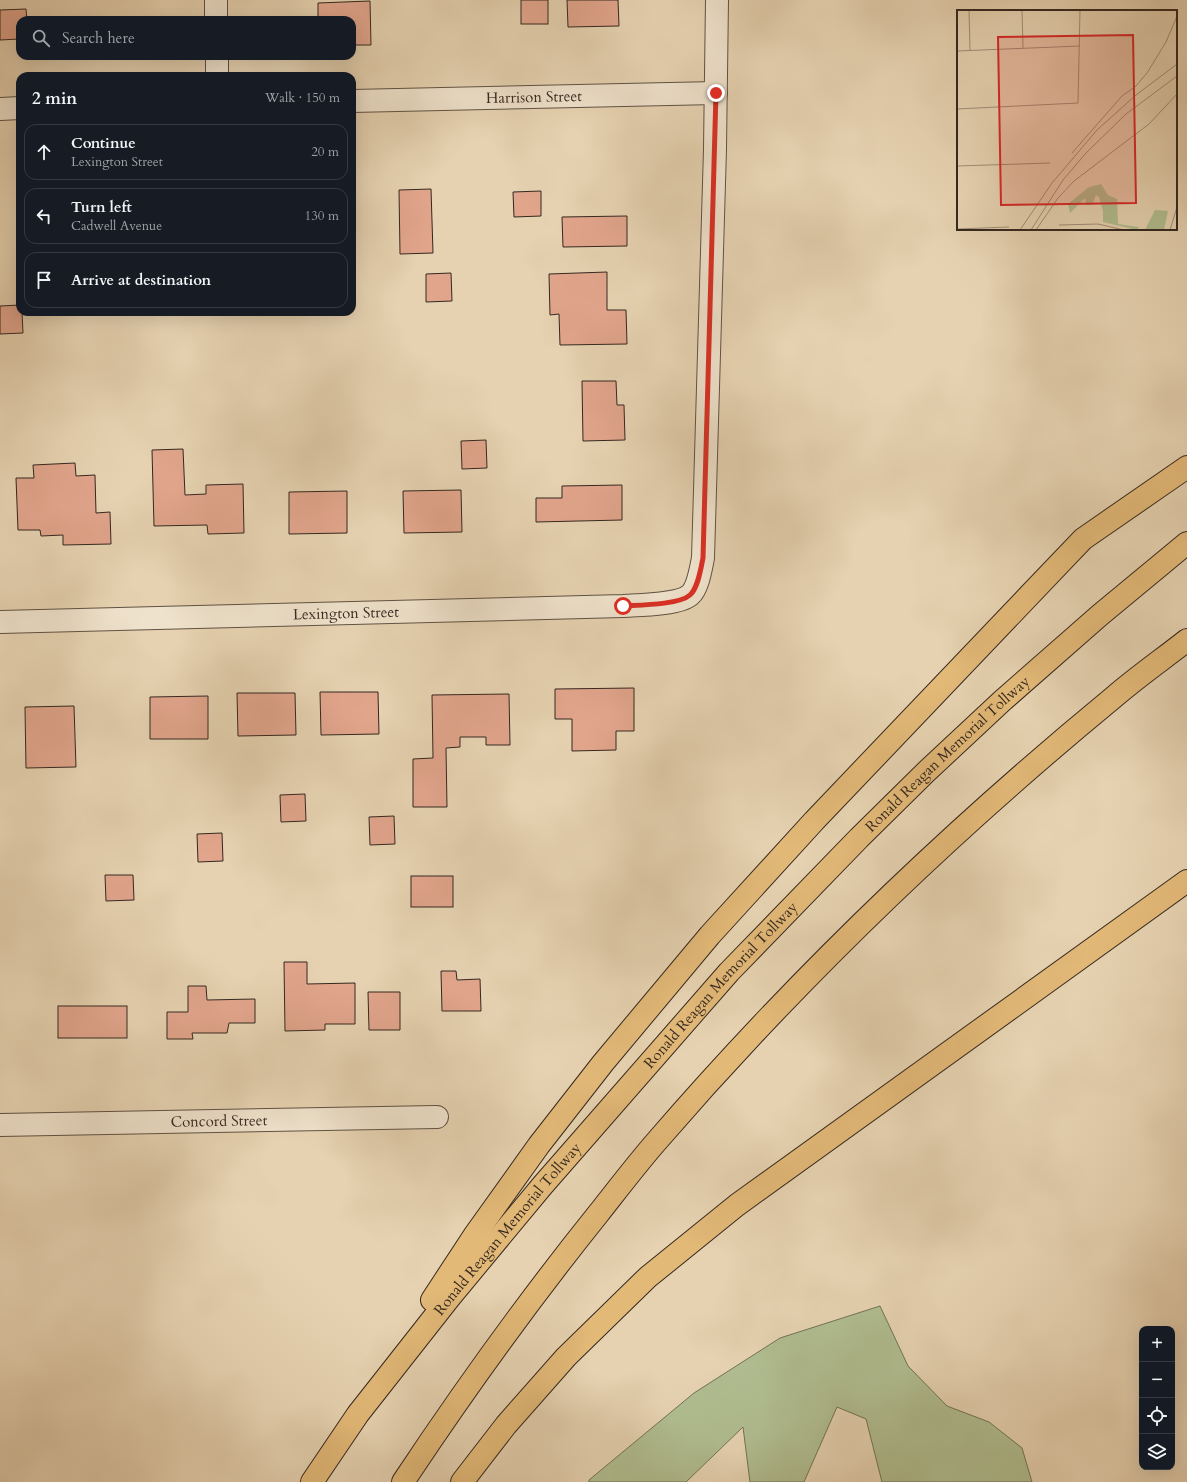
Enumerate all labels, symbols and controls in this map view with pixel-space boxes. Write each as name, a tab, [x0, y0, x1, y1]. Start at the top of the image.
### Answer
inset map	[957, 10, 1177, 230]
search box	[16, 16, 356, 60]
icon: search	[30, 27, 52, 49]
text: Search here	[62, 28, 135, 48]
route end	[707, 84, 725, 102]
street label: Harrison Street	[486, 86, 582, 108]
text: 2 min	[32, 87, 77, 110]
text: Walk · 150 m	[265, 89, 340, 107]
text: Continue	[71, 133, 136, 153]
icon: ahead	[33, 141, 55, 163]
text: 20 m	[311, 143, 339, 161]
text: Lexington Street	[71, 153, 163, 171]
text: Turn left	[71, 197, 132, 217]
icon: left	[33, 205, 55, 227]
text: 130 m	[305, 207, 339, 225]
text: Cadwell Avenue	[71, 217, 162, 235]
icon: arrive	[33, 269, 55, 291]
text: Arrive at destination	[71, 270, 211, 290]
route start	[614, 597, 632, 615]
street label: Lexington Street	[293, 602, 399, 624]
street label: Ronald Reagan Memorial Tollway	[861, 671, 1034, 837]
street label: Ronald Reagan Memorial Tollway	[639, 897, 802, 1073]
street label: Concord Street	[170, 1110, 268, 1132]
street label: Ronald Reagan Memorial Tollway	[429, 1138, 586, 1319]
map controls	[1139, 1326, 1175, 1470]
button: +	[1139, 1326, 1175, 1362]
button: −	[1139, 1362, 1175, 1398]
button: locate	[1139, 1398, 1175, 1434]
button: layers	[1139, 1434, 1175, 1470]

